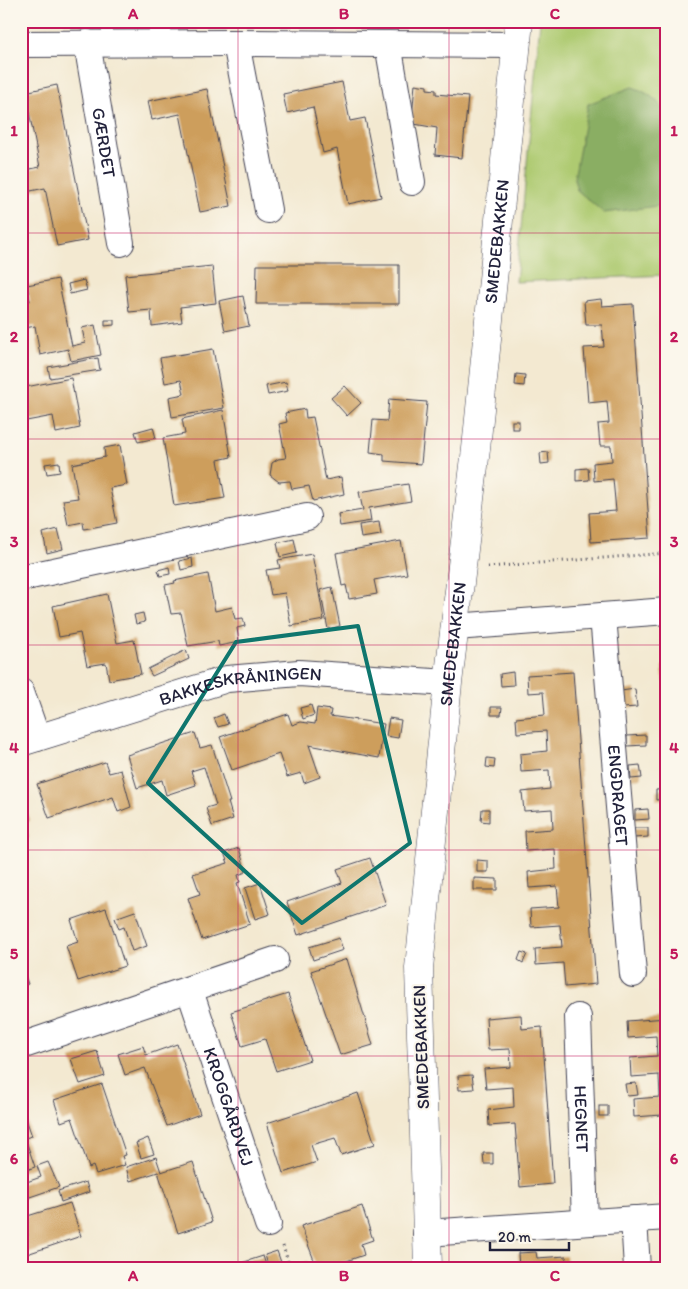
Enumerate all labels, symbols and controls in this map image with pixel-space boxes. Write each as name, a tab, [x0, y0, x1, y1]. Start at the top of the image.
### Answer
text: A	[127, 4, 139, 23]
text: B	[339, 4, 350, 23]
text: C	[550, 4, 561, 23]
street label: GÆRDET	[87, 106, 121, 179]
text: 1	[10, 121, 18, 140]
text: 1	[670, 121, 678, 140]
street label: SMEDEBAKKEN	[480, 178, 514, 304]
text: 2	[10, 327, 19, 346]
text: 2	[670, 327, 679, 346]
text: 3	[10, 532, 19, 551]
text: 3	[670, 532, 679, 551]
street label: SMEDEBAKKEN	[435, 581, 471, 707]
street label: BAKKESKRÅNINGEN	[156, 662, 323, 710]
text: 4	[9, 738, 19, 757]
text: 4	[669, 738, 679, 757]
street label: ENGDRAGET	[603, 744, 633, 847]
text: 5	[10, 944, 19, 963]
text: 5	[670, 944, 679, 963]
street label: SMEDEBAKKEN	[408, 984, 434, 1110]
street label: KROGGÅRDVEJ	[199, 1044, 259, 1169]
street label: HEGNET	[569, 1085, 594, 1153]
text: 6	[10, 1149, 19, 1168]
text: 6	[670, 1149, 679, 1168]
scale bar	[490, 1219, 569, 1251]
text: 20 m	[498, 1228, 532, 1246]
text: A	[127, 1266, 139, 1285]
text: B	[339, 1266, 350, 1285]
text: C	[550, 1266, 561, 1285]

